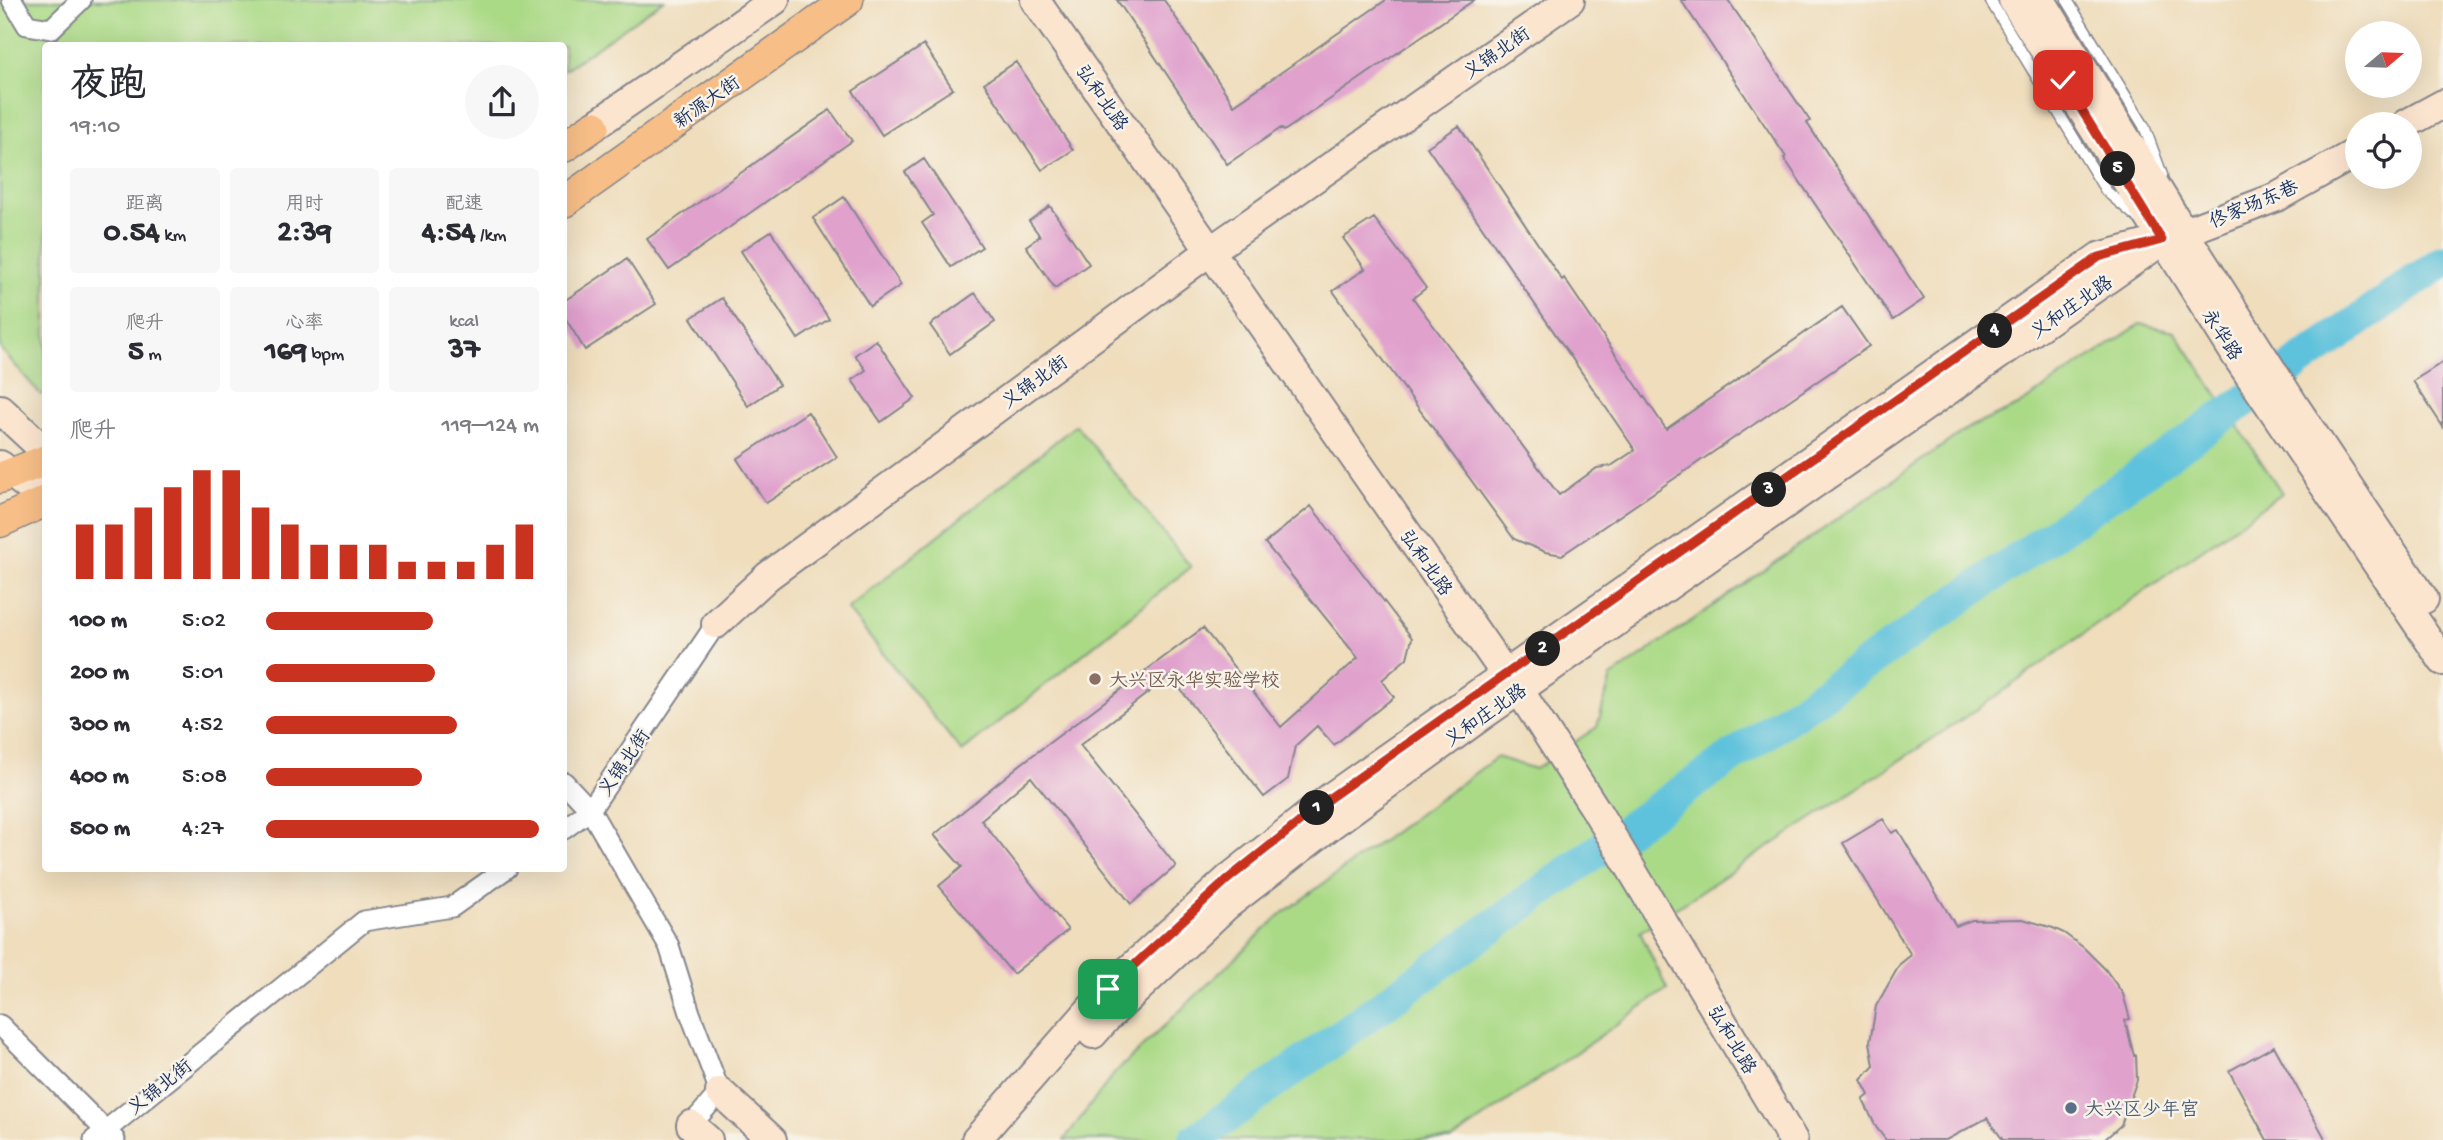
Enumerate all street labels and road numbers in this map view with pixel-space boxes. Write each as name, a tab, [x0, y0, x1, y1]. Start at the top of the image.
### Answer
street label: 义锦北街	[1460, 23, 1536, 86]
street label: 弘和北路	[1069, 61, 1132, 137]
street label: 新源大街	[670, 72, 746, 135]
street label: 佟家场东巷	[2206, 176, 2303, 235]
street label: 义和庄北路	[2027, 271, 2119, 346]
street label: 永华路	[2195, 305, 2246, 366]
street label: 义锦北街	[998, 351, 1074, 415]
street label: 弘和北路	[1393, 526, 1456, 602]
street label: 义和庄北路	[1441, 679, 1533, 754]
street label: 义锦北街	[594, 725, 657, 802]
street label: 弘和北路	[1701, 1002, 1760, 1079]
street label: 义锦北街	[124, 1055, 198, 1122]

